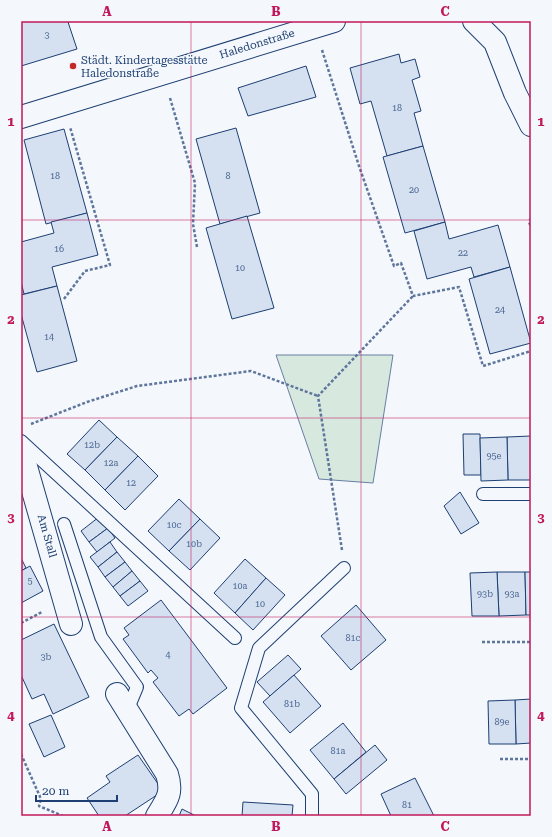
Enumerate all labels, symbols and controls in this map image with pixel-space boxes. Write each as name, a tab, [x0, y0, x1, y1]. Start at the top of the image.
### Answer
text: A	[102, 4, 112, 19]
text: B	[271, 4, 281, 19]
text: C	[440, 4, 450, 19]
street label: Haledonstraße	[218, 26, 296, 62]
house number: 3	[44, 30, 50, 40]
place label: Städt. Kindertagesstätte Haledonstraße	[81, 54, 208, 80]
marker: Städt. Kindertagesstätte Haledonstraße	[68, 61, 78, 71]
house number: 18	[392, 103, 402, 113]
text: 1	[7, 114, 15, 129]
text: 1	[537, 114, 545, 129]
house number: 18	[50, 171, 60, 181]
house number: 8	[225, 171, 231, 181]
house number: 20	[409, 185, 419, 195]
house number: 16	[54, 244, 64, 254]
house number: 22	[458, 248, 468, 258]
house number: 10	[235, 263, 245, 273]
house number: 24	[495, 305, 505, 315]
text: 2	[7, 312, 15, 327]
text: 2	[537, 312, 545, 327]
house number: 14	[44, 332, 54, 342]
house number: 12b	[84, 440, 100, 450]
house number: 95e	[486, 451, 502, 461]
house number: 12a	[104, 458, 119, 468]
house number: 12	[126, 478, 136, 488]
text: 3	[7, 510, 15, 525]
text: 3	[537, 510, 545, 525]
street label: Am Stall	[35, 513, 59, 560]
house number: 10c	[166, 520, 182, 530]
house number: 10b	[186, 539, 202, 549]
house number: 5	[27, 576, 33, 586]
house number: 10a	[233, 581, 248, 591]
house number: 93b	[477, 589, 493, 599]
house number: 93a	[505, 589, 520, 599]
house number: 10	[255, 599, 265, 609]
house number: 81c	[345, 633, 361, 643]
house number: 4	[165, 650, 171, 660]
house number: 3b	[41, 652, 52, 662]
house number: 81b	[284, 699, 300, 709]
text: 4	[7, 708, 15, 723]
text: 4	[537, 708, 545, 723]
house number: 89e	[494, 717, 510, 727]
house number: 81a	[331, 746, 346, 756]
scale bar	[36, 777, 117, 803]
text: 20 m	[42, 784, 69, 798]
house number: 81	[402, 800, 412, 810]
text: A	[102, 819, 112, 834]
text: B	[271, 819, 281, 834]
text: C	[440, 819, 450, 834]

